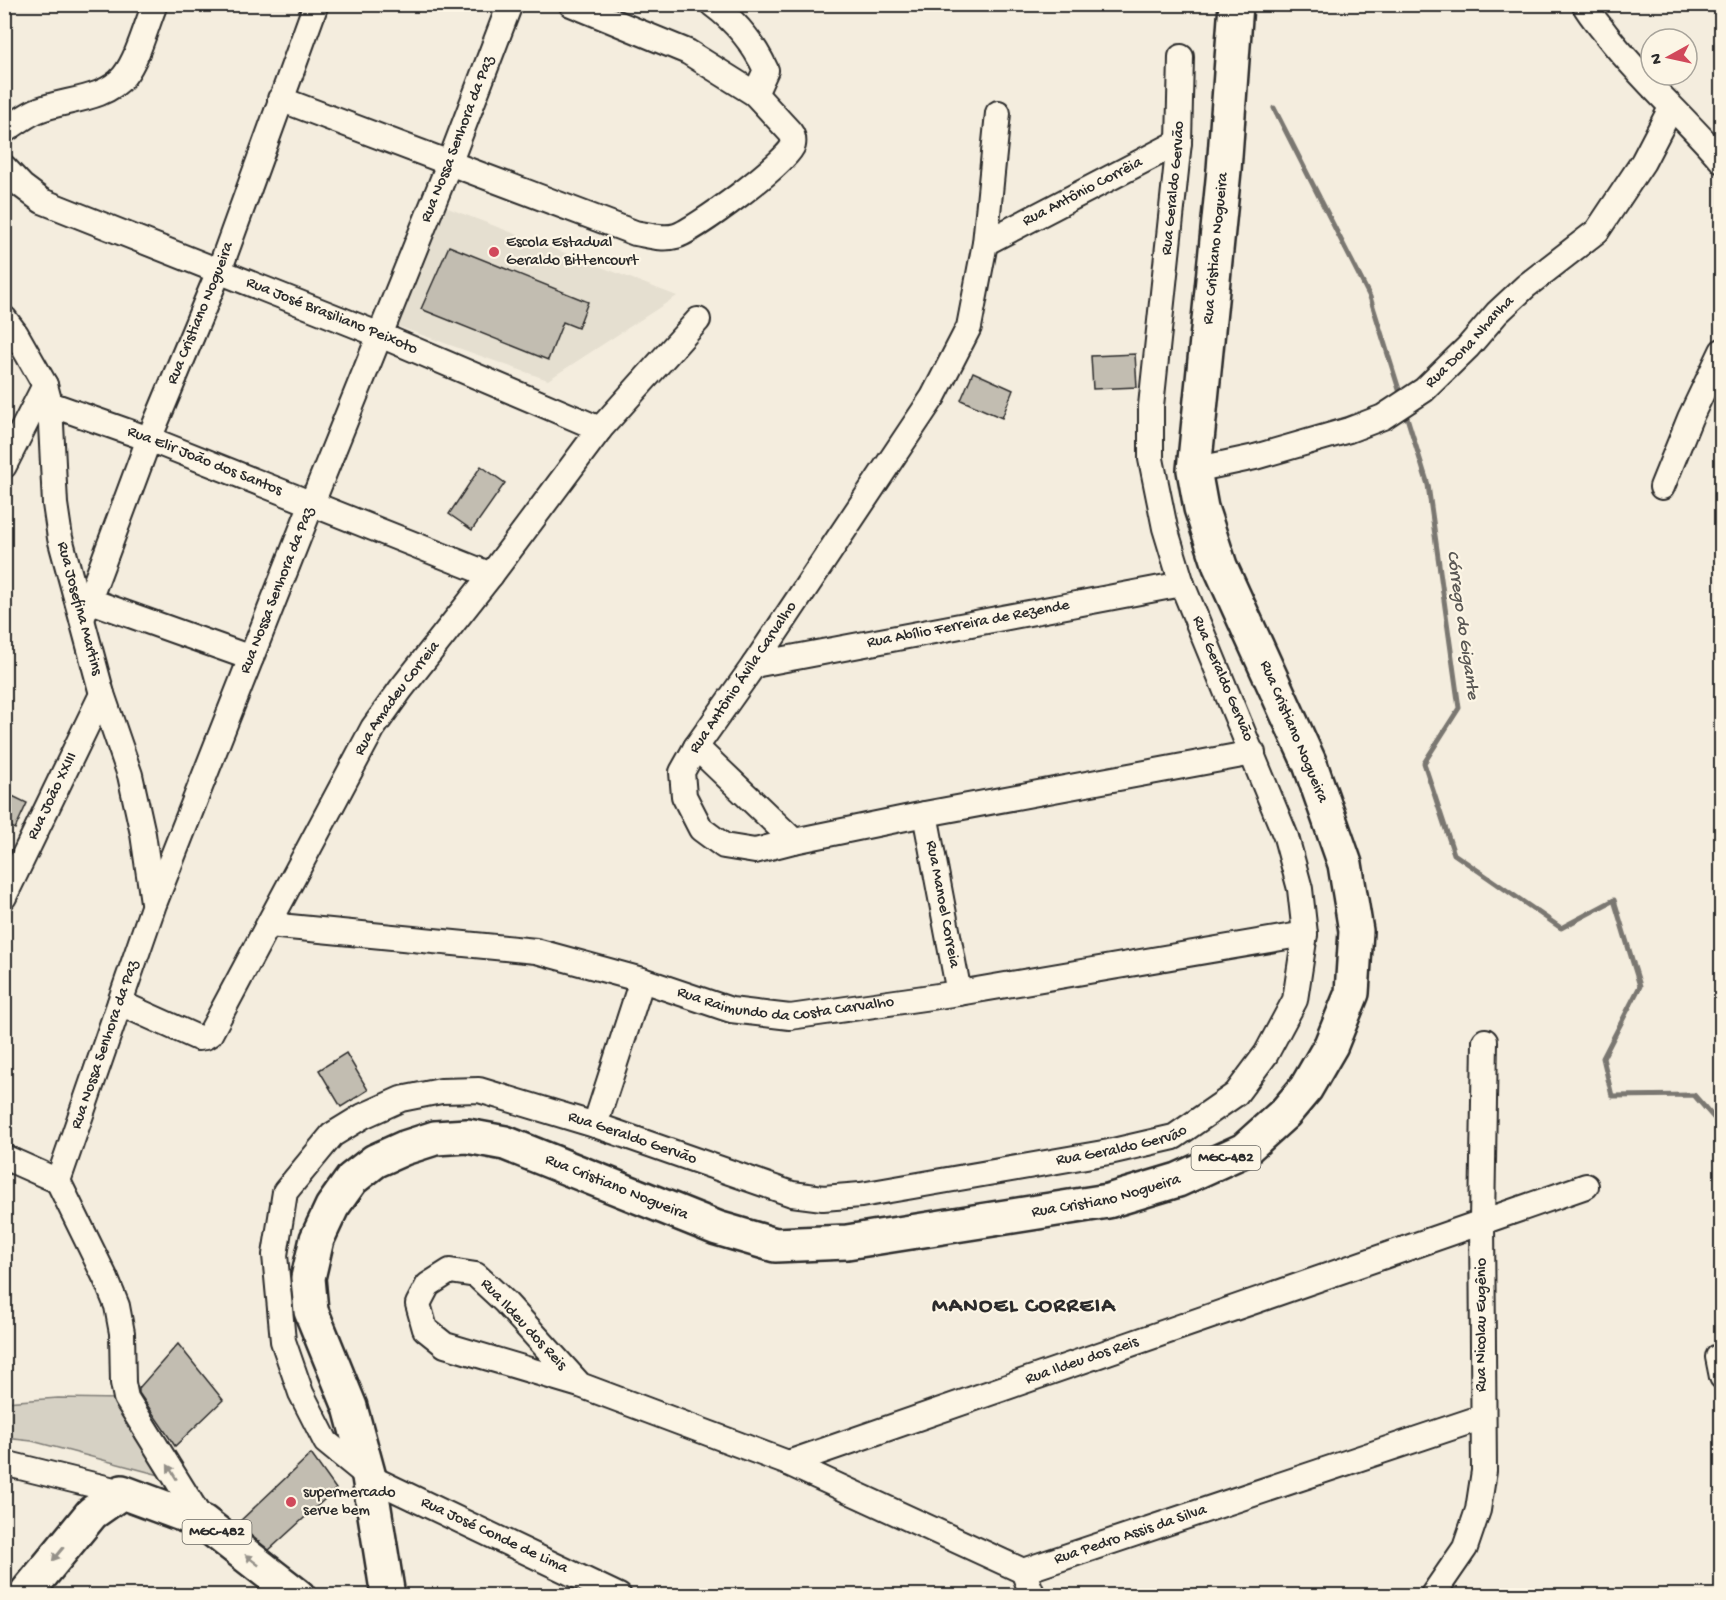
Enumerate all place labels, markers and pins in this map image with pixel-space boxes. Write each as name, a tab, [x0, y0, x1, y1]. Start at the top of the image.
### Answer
place label: Escola Estadual Geraldo Bittencourt	[506, 234, 639, 271]
marker: Escola Estadual Geraldo Bittencourt	[487, 245, 501, 259]
place label: supermercado serve bem	[303, 1484, 395, 1521]
marker: supermercado serve bem	[284, 1495, 298, 1509]

